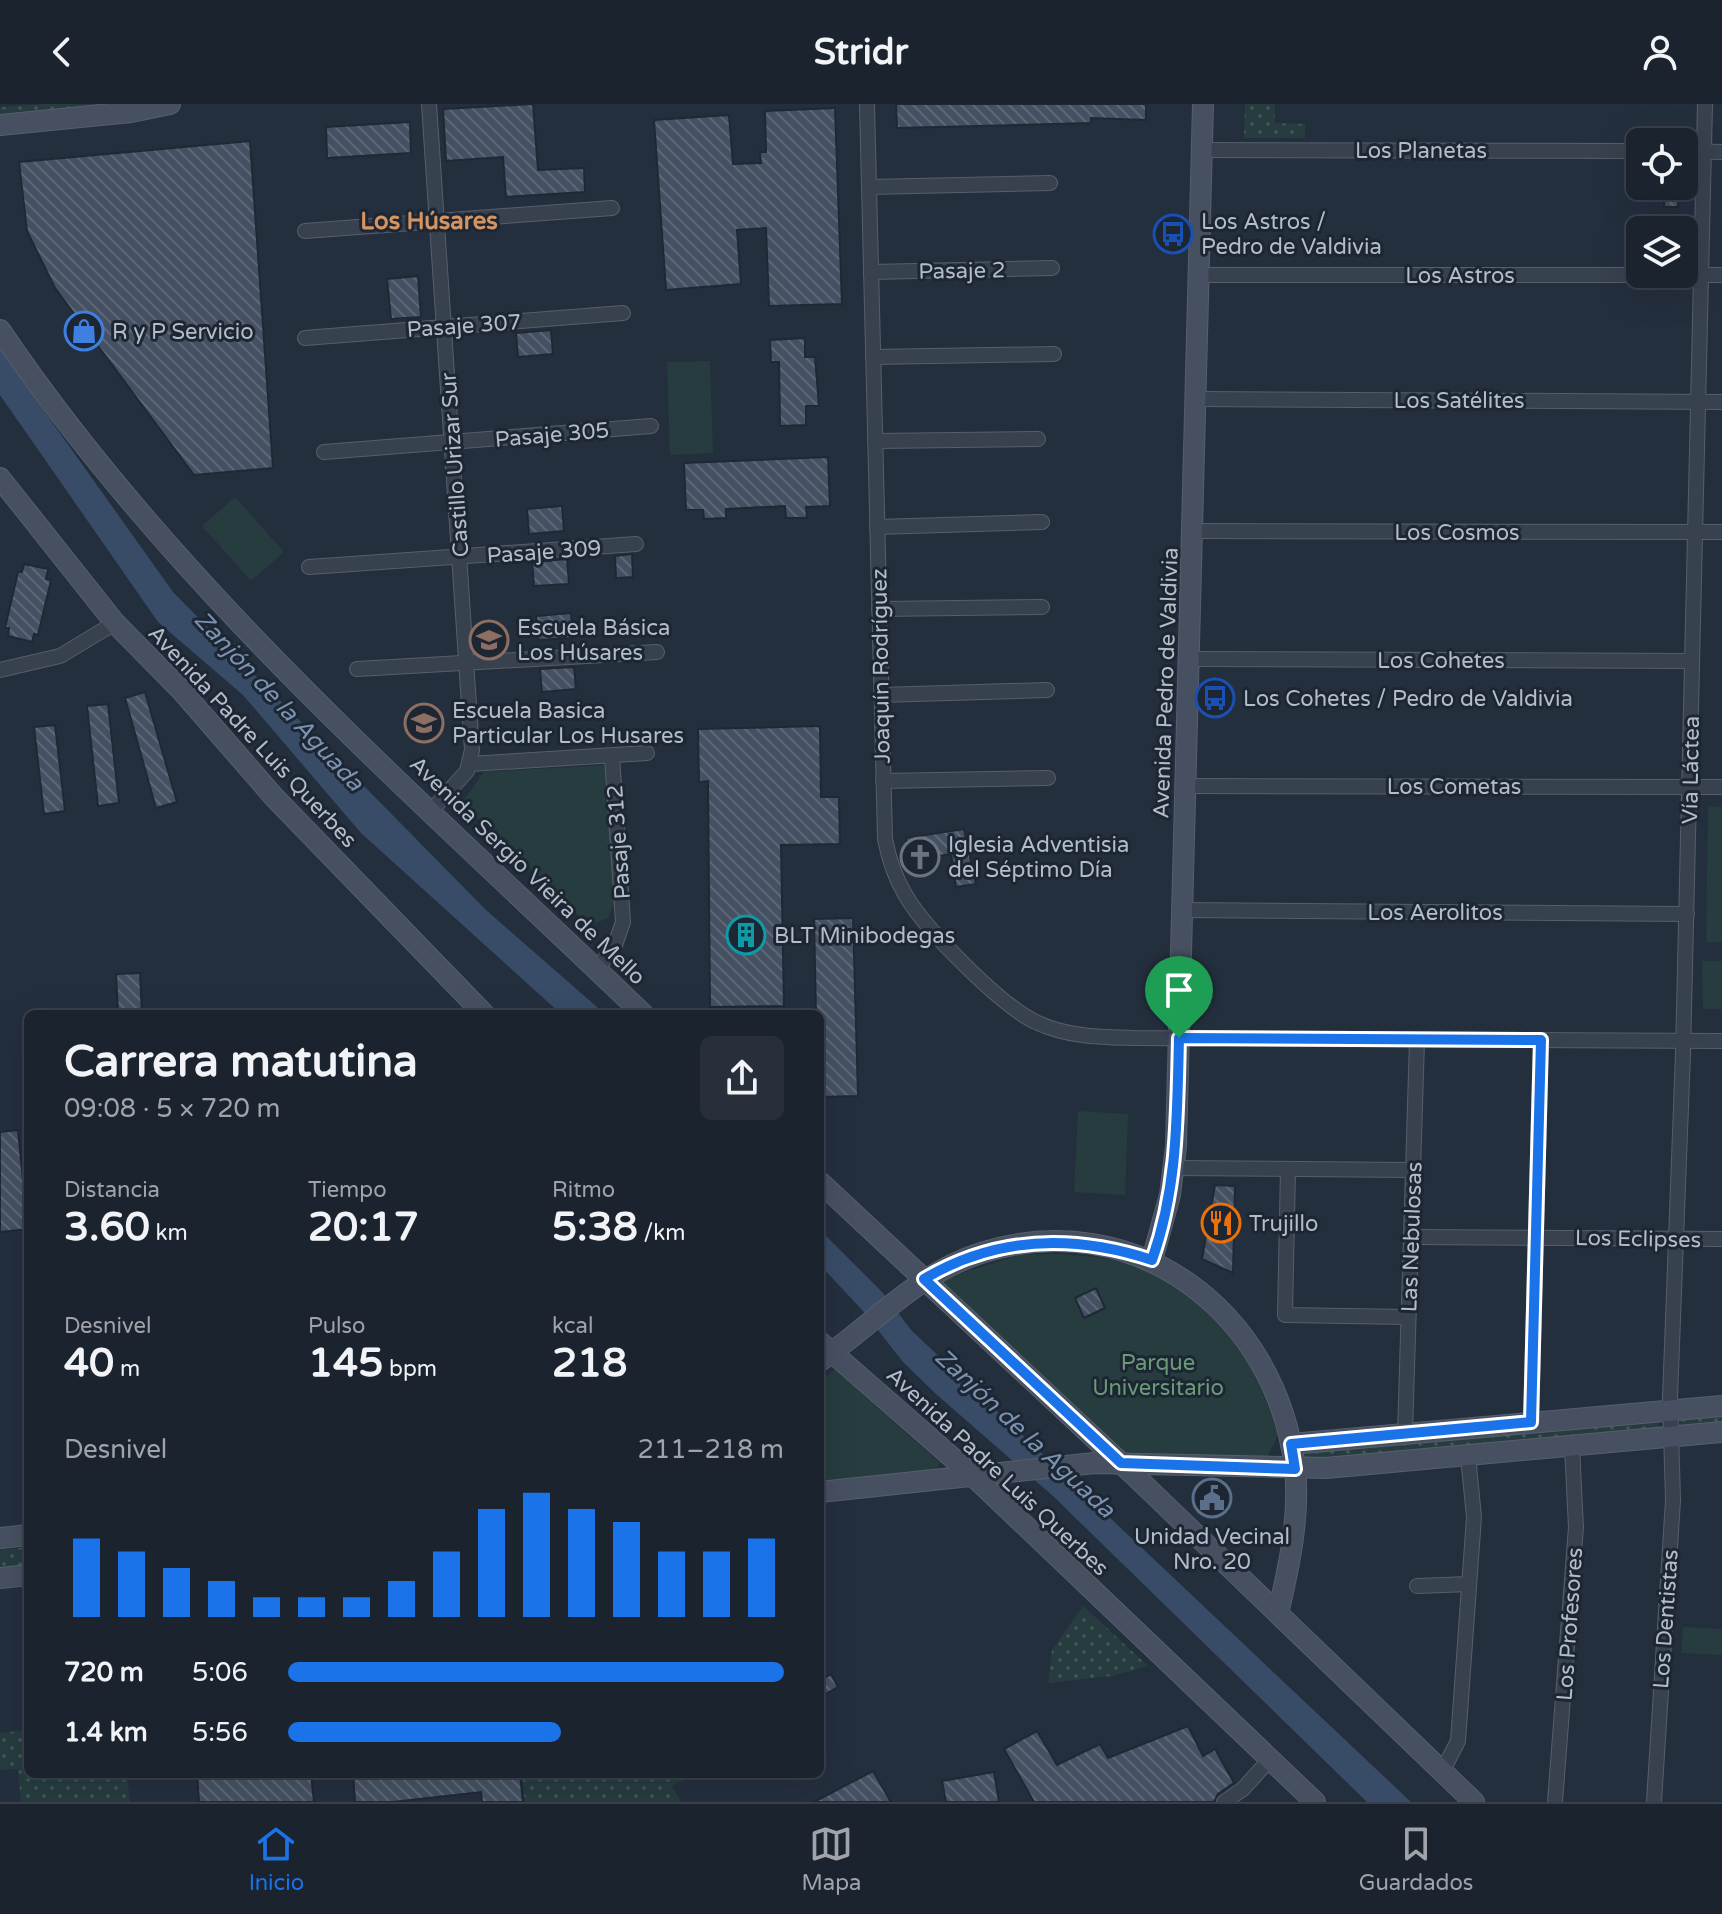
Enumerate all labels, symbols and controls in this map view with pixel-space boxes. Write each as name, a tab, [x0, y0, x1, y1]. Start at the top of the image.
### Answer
icon: back	[40, 30, 84, 74]
icon: person	[1638, 30, 1682, 74]
text: Stridr	[814, 31, 908, 74]
map controls	[1626, 128, 1698, 288]
button: locate	[1626, 128, 1698, 200]
street label: Los Planetas	[1355, 138, 1487, 164]
district label: Los Húsares	[360, 207, 498, 236]
place label: Los Astros / Pedro de Valdivia	[1201, 209, 1382, 260]
bus stop icon: Los Astros / Pedro de Valdivia	[1152, 213, 1194, 255]
button: layers	[1626, 216, 1698, 288]
street label: Pasaje 2	[918, 257, 1006, 285]
street label: Los Astros	[1405, 263, 1515, 289]
street label: Pasaje 307	[406, 309, 522, 343]
shop icon: R y P Servicio	[63, 310, 105, 352]
place label: R y P Servicio	[112, 319, 254, 345]
street label: Castillo Urizar Sur	[436, 371, 474, 558]
street label: Los Satélites	[1394, 388, 1524, 414]
street label: Pasaje 305	[494, 417, 610, 453]
street label: Los Cosmos	[1394, 520, 1520, 546]
street label: Pasaje 309	[486, 535, 602, 569]
street label: Avenida Pedro de Valdivia	[1148, 547, 1184, 819]
street label: Joaquín Rodríguez	[866, 568, 896, 764]
water label: Zanjón de la Aguada	[188, 605, 370, 798]
place label: Escuela Básica Los Húsares	[517, 615, 670, 666]
school or university icon: Escuela Básica Los Húsares	[468, 619, 510, 661]
street label: Avenida Padre Luis Querbes	[143, 620, 362, 853]
street label: Los Cohetes	[1377, 648, 1505, 674]
bus stop icon: Los Cohetes / Pedro de Valdivia	[1194, 677, 1236, 719]
place label: Los Cohetes / Pedro de Valdivia	[1243, 686, 1573, 712]
place label: Escuela Basica Particular Los Husares	[452, 698, 684, 749]
school or university icon: Escuela Basica Particular Los Husares	[403, 702, 445, 744]
street label: Vía Láctea	[1677, 716, 1705, 824]
street label: Avenida Sergio Vieira de Mello	[404, 751, 651, 990]
street label: Los Cometas	[1387, 774, 1521, 800]
street label: Pasaje 312	[602, 784, 636, 900]
place label: Iglesia Adventisia del Séptimo Día	[948, 832, 1129, 883]
church icon: Iglesia Adventisia del Séptimo Día	[899, 836, 941, 878]
street label: Los Aerolitos	[1367, 900, 1503, 926]
building icon: BLT Minibodegas	[725, 914, 767, 956]
place label: BLT Minibodegas	[774, 923, 955, 949]
pin	[1145, 956, 1213, 1038]
icon: arrive	[1157, 968, 1201, 1012]
text: Carrera matutina	[64, 1036, 418, 1089]
button: share	[700, 1036, 784, 1120]
text: 09:08 · 5 × 720 m	[64, 1093, 280, 1124]
street label: Las Nebulosas	[1396, 1161, 1428, 1313]
text: Distancia	[64, 1177, 160, 1203]
text: Tiempo	[308, 1177, 387, 1203]
text: Ritmo	[552, 1177, 615, 1203]
restaurant icon: Trujillo	[1200, 1202, 1242, 1244]
text: 3.60	[64, 1203, 150, 1251]
text: 20:17	[308, 1203, 419, 1251]
text: 5:38	[552, 1203, 638, 1251]
place label: Trujillo	[1249, 1211, 1318, 1237]
text: km	[150, 1220, 188, 1246]
text: /km	[638, 1220, 685, 1246]
street label: Los Eclipses	[1575, 1225, 1701, 1253]
text: Desnivel	[64, 1313, 151, 1339]
text: Pulso	[308, 1313, 365, 1339]
text: kcal	[552, 1313, 593, 1339]
text: 40	[64, 1339, 114, 1387]
text: 145	[308, 1339, 383, 1387]
text: 218	[552, 1339, 627, 1387]
water label: Zanjón de la Aguada	[929, 1343, 1121, 1524]
park label: Parque Universitario	[1092, 1350, 1224, 1401]
text: m	[114, 1356, 140, 1382]
text: bpm	[383, 1356, 437, 1382]
street label: Avenida Padre Luis Querbes	[881, 1362, 1114, 1581]
text: Desnivel	[64, 1434, 167, 1465]
text: 211–218 m	[638, 1434, 784, 1465]
public building icon: Unidad Vecinal Nro. 20	[1191, 1477, 1233, 1519]
place label: Unidad Vecinal Nro. 20	[1134, 1524, 1290, 1575]
street label: Los Profesores	[1552, 1547, 1588, 1702]
street label: Los Dentistas	[1648, 1548, 1684, 1690]
text: 720 m	[64, 1657, 144, 1688]
text: 5:06	[192, 1657, 248, 1688]
text: 1.4 km	[64, 1717, 148, 1748]
text: 5:56	[192, 1717, 248, 1748]
tab: Inicio	[249, 1822, 304, 1896]
tab: Mapa	[802, 1822, 861, 1896]
tab: Guardados	[1359, 1822, 1473, 1896]

